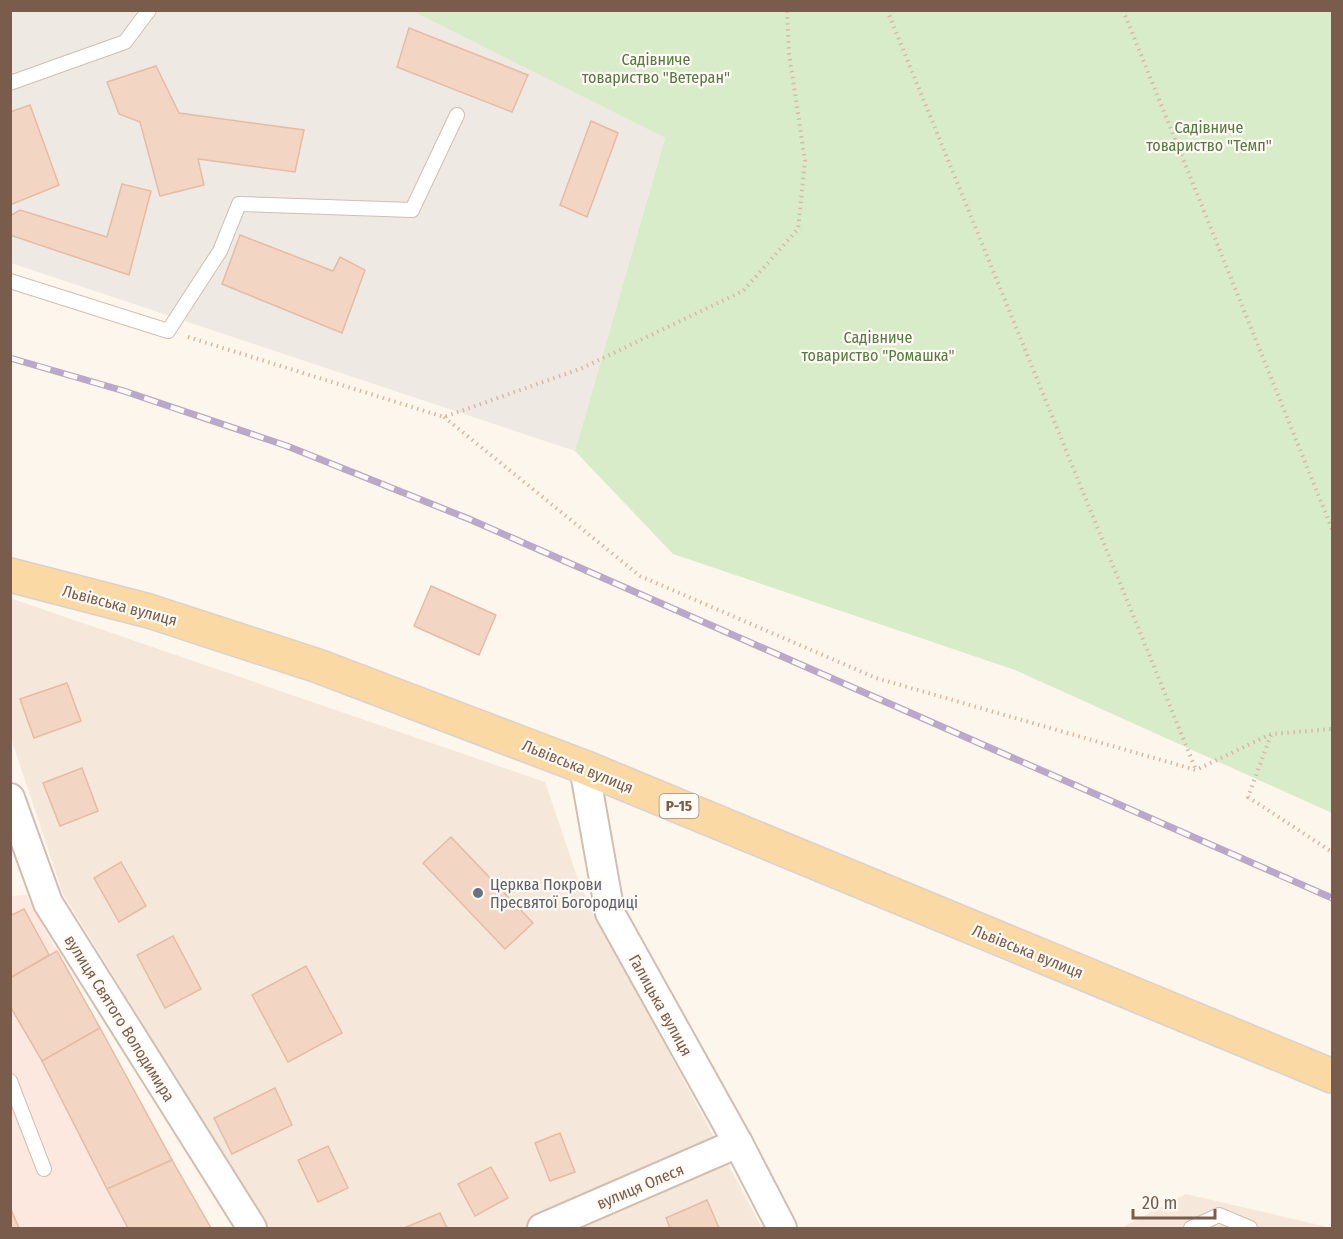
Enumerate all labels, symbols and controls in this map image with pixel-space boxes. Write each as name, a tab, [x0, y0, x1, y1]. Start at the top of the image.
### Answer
park label: Садівниче товариство "Ветеран"	[582, 50, 730, 87]
park label: Садівниче товариство "Темп"	[1146, 118, 1272, 155]
park label: Садівниче товариство "Ромашка"	[801, 328, 955, 365]
street label: Львівська вулиця	[60, 581, 179, 630]
street label: Львівська вулиця	[520, 736, 636, 797]
road number: Р-15	[660, 794, 698, 818]
place label: Церква Покрови Пресвятої Богородиці	[490, 875, 638, 912]
marker: Церква Покрови Пресвятої Богородиці	[471, 886, 485, 900]
street label: Львівська вулиця	[970, 921, 1086, 982]
street label: вулиця Святого Володимира	[60, 931, 179, 1105]
street label: Галицька вулиця	[625, 951, 696, 1059]
street label: вулиця Олеся	[594, 1160, 687, 1213]
scale bar	[1133, 1182, 1216, 1220]
text: 20 m	[1142, 1192, 1177, 1214]

